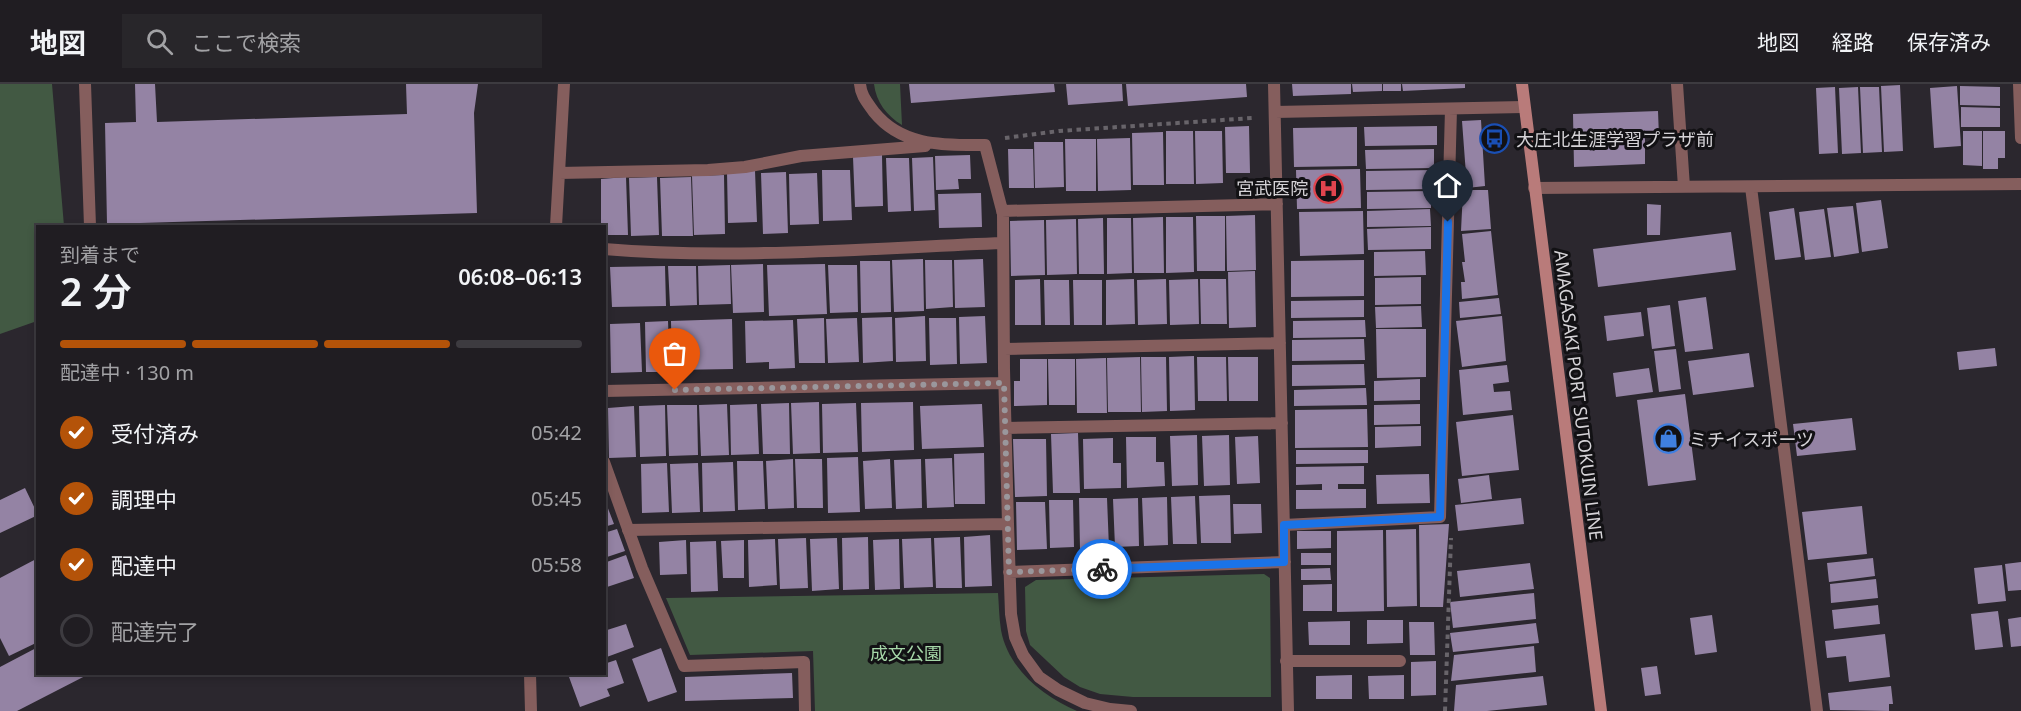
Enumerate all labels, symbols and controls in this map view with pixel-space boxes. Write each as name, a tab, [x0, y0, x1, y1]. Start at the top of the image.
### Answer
search box	[122, 14, 542, 68]
text: 地図	[30, 23, 86, 61]
icon: search	[143, 25, 176, 58]
text: ここで検索	[191, 27, 301, 57]
text: 地図	[1757, 28, 1799, 56]
text: 経路	[1832, 28, 1874, 56]
text: 保存済み	[1907, 28, 1991, 56]
bus stop icon: 大庄北生涯学習プラザ前	[1479, 123, 1511, 155]
place label: 大庄北生涯学習プラザ前	[1516, 127, 1714, 151]
pin	[1422, 160, 1473, 222]
icon: home	[1431, 169, 1464, 202]
hospital icon: 宮武医院	[1313, 172, 1345, 204]
place label: 宮武医院	[1236, 176, 1308, 200]
text: 到着まで	[60, 241, 140, 268]
street label: AMAGASAKI PORT SUTOKUIN LINE	[1549, 248, 1609, 542]
text: 06:08–06:13	[458, 261, 582, 291]
text: 2 分	[60, 264, 131, 317]
pin	[649, 328, 700, 390]
icon: bag	[658, 337, 691, 370]
text: 配達中 · 130 m	[60, 359, 194, 386]
icon: check	[60, 416, 93, 449]
text: 受付済み	[111, 418, 199, 448]
text: 05:42	[531, 419, 582, 446]
shop icon: ミチイスポーツ	[1652, 423, 1684, 455]
place label: ミチイスポーツ	[1689, 427, 1814, 451]
icon: check	[60, 482, 93, 515]
text: 調理中	[111, 484, 177, 514]
text: 05:45	[531, 485, 582, 512]
courier	[1072, 539, 1132, 599]
icon: check	[60, 548, 93, 581]
text: 配達中	[111, 550, 177, 580]
text: 05:58	[531, 551, 582, 578]
icon: bike	[1086, 553, 1119, 586]
text: 配達完了	[111, 616, 199, 646]
park label: 成文公園	[870, 641, 942, 665]

